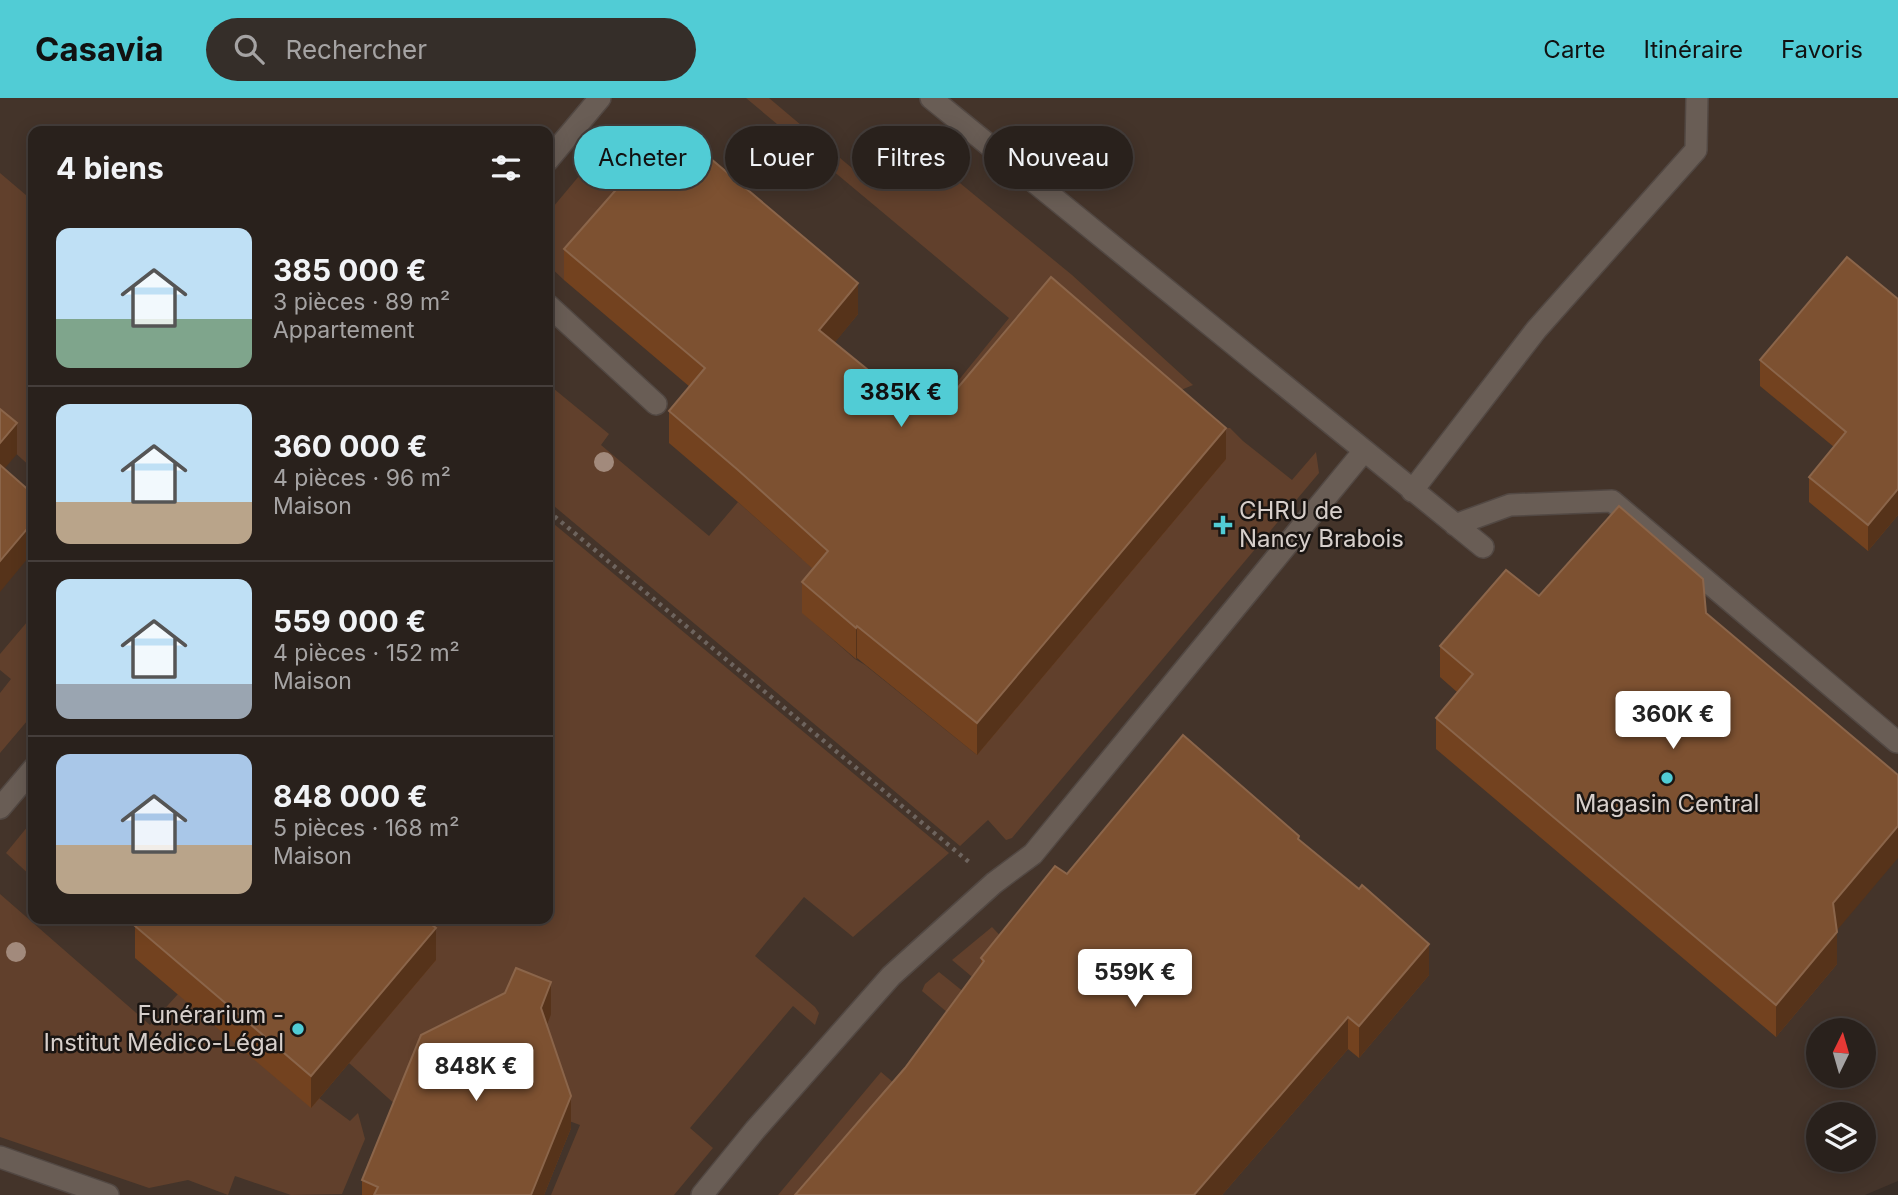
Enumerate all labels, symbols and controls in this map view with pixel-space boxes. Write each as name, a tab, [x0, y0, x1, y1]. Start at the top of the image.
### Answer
search box	[206, 18, 696, 81]
text: Casavia	[35, 29, 164, 69]
icon: search	[230, 30, 268, 68]
text: Rechercher	[286, 34, 427, 65]
text: Carte	[1543, 35, 1605, 64]
text: Itinéraire	[1643, 35, 1743, 64]
text: Favoris	[1781, 35, 1863, 64]
chip: Acheter	[574, 126, 711, 189]
chip: Louer	[725, 126, 838, 189]
chip: Filtres	[852, 126, 970, 189]
chip: Nouveau	[984, 126, 1133, 189]
icon: filters	[487, 149, 525, 187]
text: 4 biens	[56, 150, 164, 186]
text: 385 000 €	[273, 252, 427, 288]
icon: home	[112, 256, 196, 340]
text: 3 pièces · 89 m²	[273, 288, 450, 316]
text: Appartement	[273, 316, 415, 344]
pin: 385K €	[844, 370, 958, 429]
text: 385K €	[860, 378, 942, 406]
text: 360 000 €	[273, 428, 428, 464]
icon: home	[112, 432, 196, 516]
text: 4 pièces · 96 m²	[273, 464, 451, 492]
text: Maison	[273, 492, 352, 520]
place label: CHRU de Nancy Brabois	[1239, 496, 1404, 553]
marker: CHRU de Nancy Brabois	[1213, 515, 1233, 535]
text: 559 000 €	[273, 603, 426, 639]
icon: home	[112, 607, 196, 691]
text: 4 pièces · 152 m²	[273, 639, 460, 667]
text: Maison	[273, 667, 352, 695]
pin: 360K €	[1616, 692, 1730, 751]
text: 360K €	[1631, 700, 1715, 728]
marker: Magasin Central	[1659, 770, 1675, 786]
text: 848 000 €	[273, 778, 428, 814]
icon: home	[112, 782, 196, 866]
place label: Magasin Central	[1575, 789, 1759, 818]
text: 5 pièces · 168 m²	[273, 814, 459, 842]
text: Maison	[273, 842, 352, 870]
pin: 559K €	[1078, 950, 1192, 1009]
text: 559K €	[1094, 958, 1176, 986]
place label: Funérarium - Institut Médico-Légal	[44, 1000, 284, 1057]
north arrow	[1806, 1018, 1876, 1088]
map controls	[1806, 1018, 1876, 1172]
marker: Funérarium - Institut Médico-Légal	[290, 1021, 306, 1037]
pin: 848K €	[419, 1044, 533, 1103]
text: 848K €	[434, 1052, 518, 1080]
button: layers	[1806, 1102, 1876, 1172]

